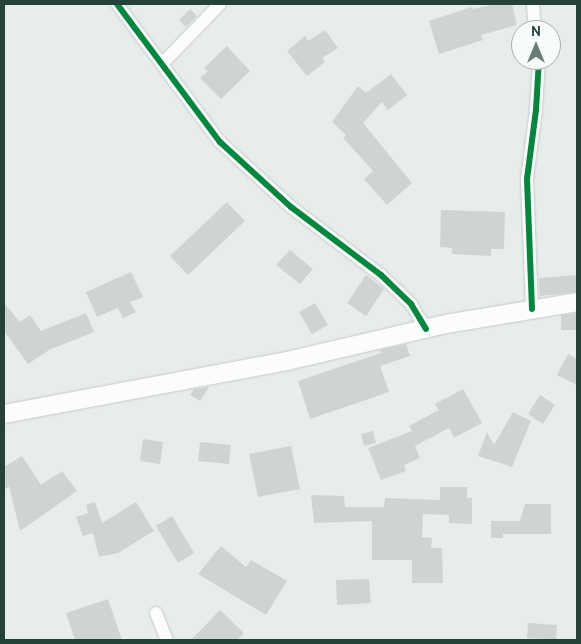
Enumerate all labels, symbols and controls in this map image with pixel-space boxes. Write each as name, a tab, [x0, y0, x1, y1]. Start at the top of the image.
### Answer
north arrow	[511, 20, 561, 70]
text: N	[531, 22, 541, 40]

